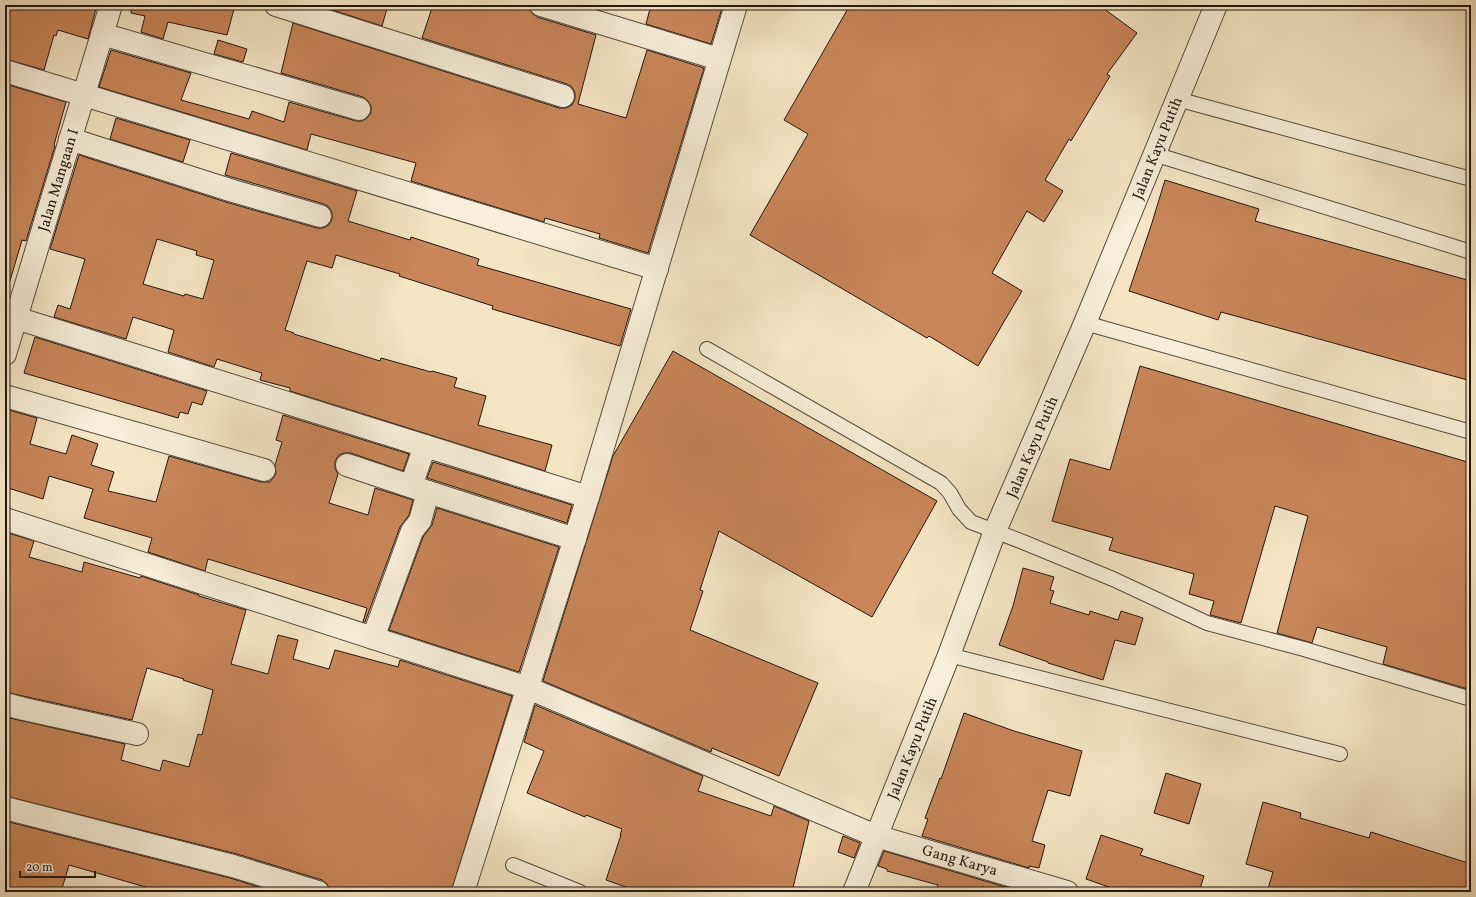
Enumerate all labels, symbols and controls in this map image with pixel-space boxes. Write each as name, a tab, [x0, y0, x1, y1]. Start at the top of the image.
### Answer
street label: Jalan Kayu Putih	[1128, 94, 1189, 203]
street label: Jalan Mangaan I	[34, 126, 85, 234]
street label: Jalan Kayu Putih	[1002, 393, 1064, 502]
street label: Jalan Kayu Putih	[883, 694, 944, 803]
street label: Gang Karya	[919, 841, 1000, 882]
scale bar	[20, 853, 95, 879]
text: 20 m	[26, 860, 53, 876]

